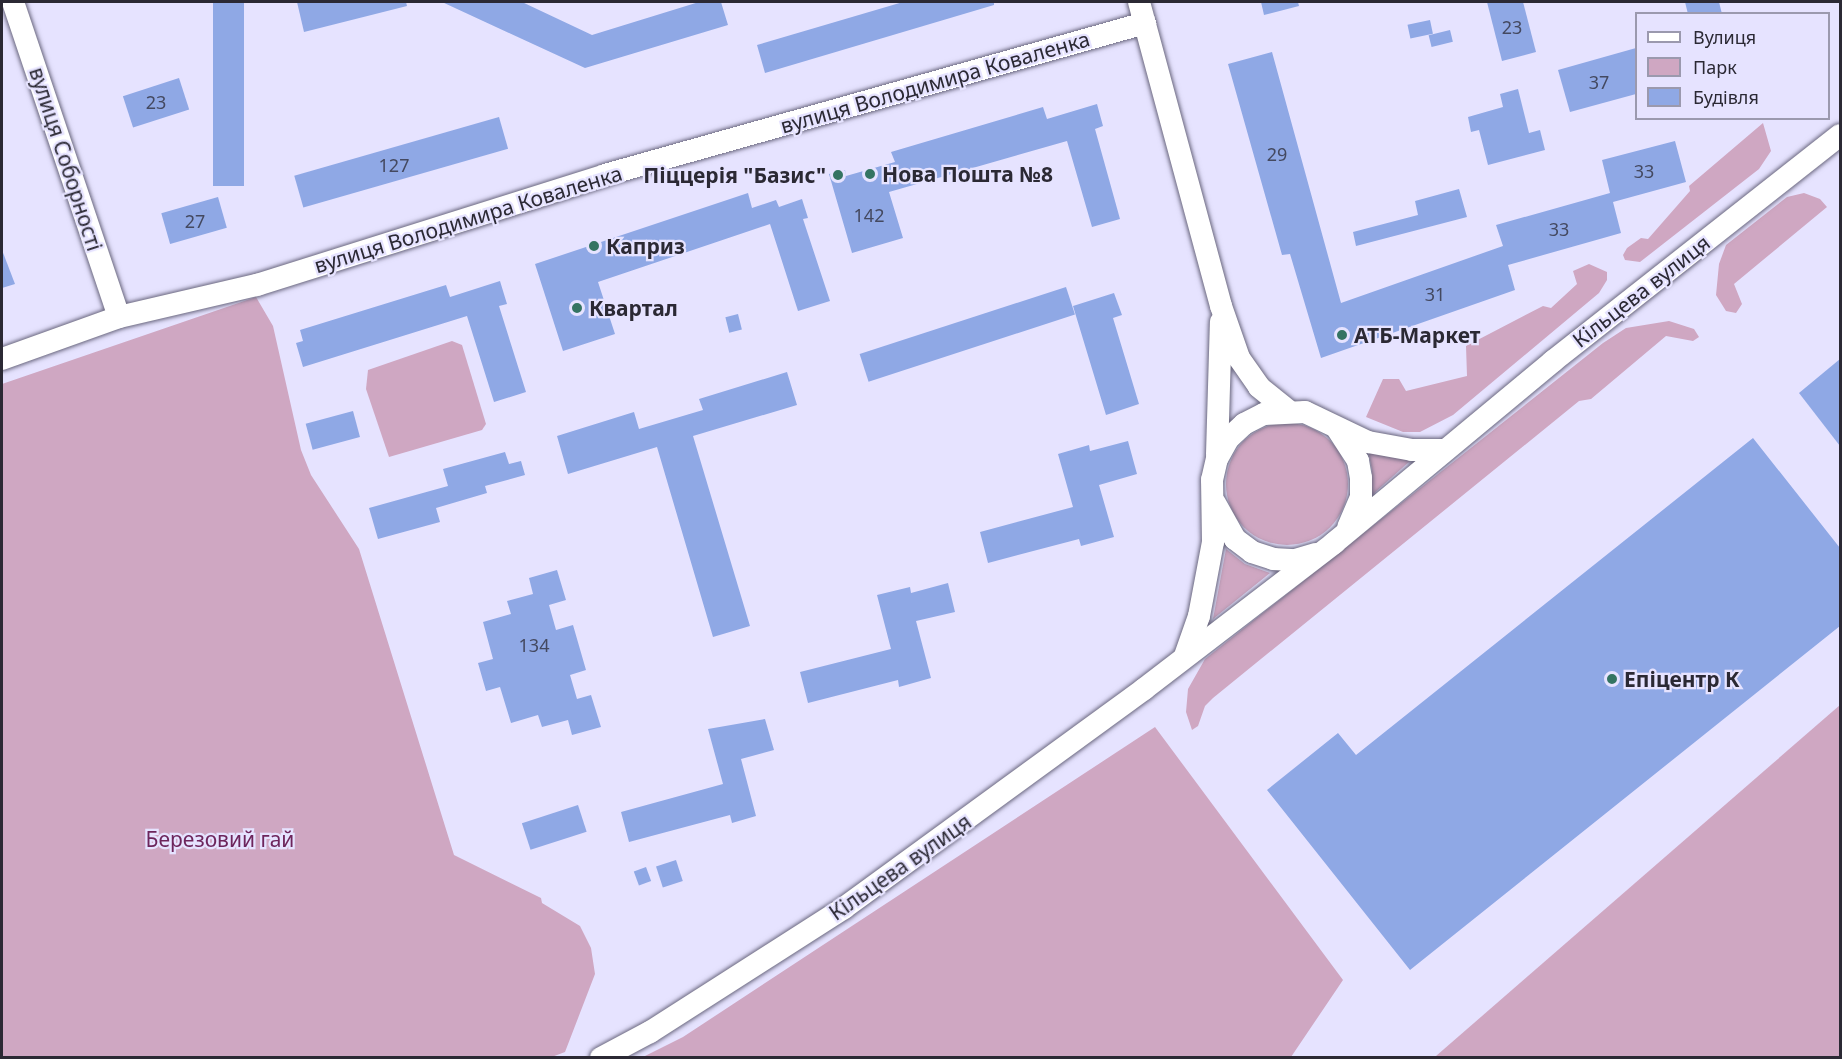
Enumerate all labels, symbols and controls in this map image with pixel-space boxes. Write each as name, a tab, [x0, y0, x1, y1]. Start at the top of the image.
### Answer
legend	[1635, 12, 1830, 120]
house number: 23	[1502, 16, 1522, 38]
text: Вулиця	[1693, 25, 1756, 49]
street label: вулиця Володимира Коваленка	[777, 26, 1093, 138]
text: Парк	[1693, 55, 1737, 79]
street label: вулиця Соборності	[24, 64, 108, 254]
house number: 37	[1589, 71, 1609, 93]
text: Будівля	[1693, 85, 1759, 109]
house number: 23	[146, 91, 166, 113]
house number: 29	[1267, 143, 1287, 165]
house number: 127	[379, 154, 409, 176]
street label: вулиця Володимира Коваленка	[311, 160, 625, 278]
house number: 33	[1634, 160, 1654, 182]
place label: Нова Пошта №8	[882, 161, 1053, 187]
place label: Піццерія "Базис"	[643, 162, 826, 188]
marker: Нова Пошта №8	[863, 167, 877, 181]
marker: Піццерія "Базис"	[831, 168, 845, 182]
house number: 142	[854, 204, 884, 226]
house number: 27	[185, 210, 205, 232]
house number: 33	[1549, 218, 1569, 240]
street label: Кільцева вулиця	[1567, 230, 1715, 352]
place label: Каприз	[606, 233, 685, 259]
marker: Каприз	[587, 239, 601, 253]
house number: 31	[1425, 283, 1445, 305]
place label: Квартал	[589, 295, 678, 321]
marker: Квартал	[570, 301, 584, 315]
place label: АТБ-Маркет	[1354, 322, 1480, 348]
marker: АТБ-Маркет	[1335, 328, 1349, 342]
house number: 134	[519, 634, 549, 656]
place label: Епіцентр К	[1624, 666, 1740, 692]
marker: Епіцентр К	[1605, 672, 1619, 686]
street label: Кільцева вулиця	[824, 809, 976, 925]
park label: Березовий гай	[146, 826, 294, 852]

